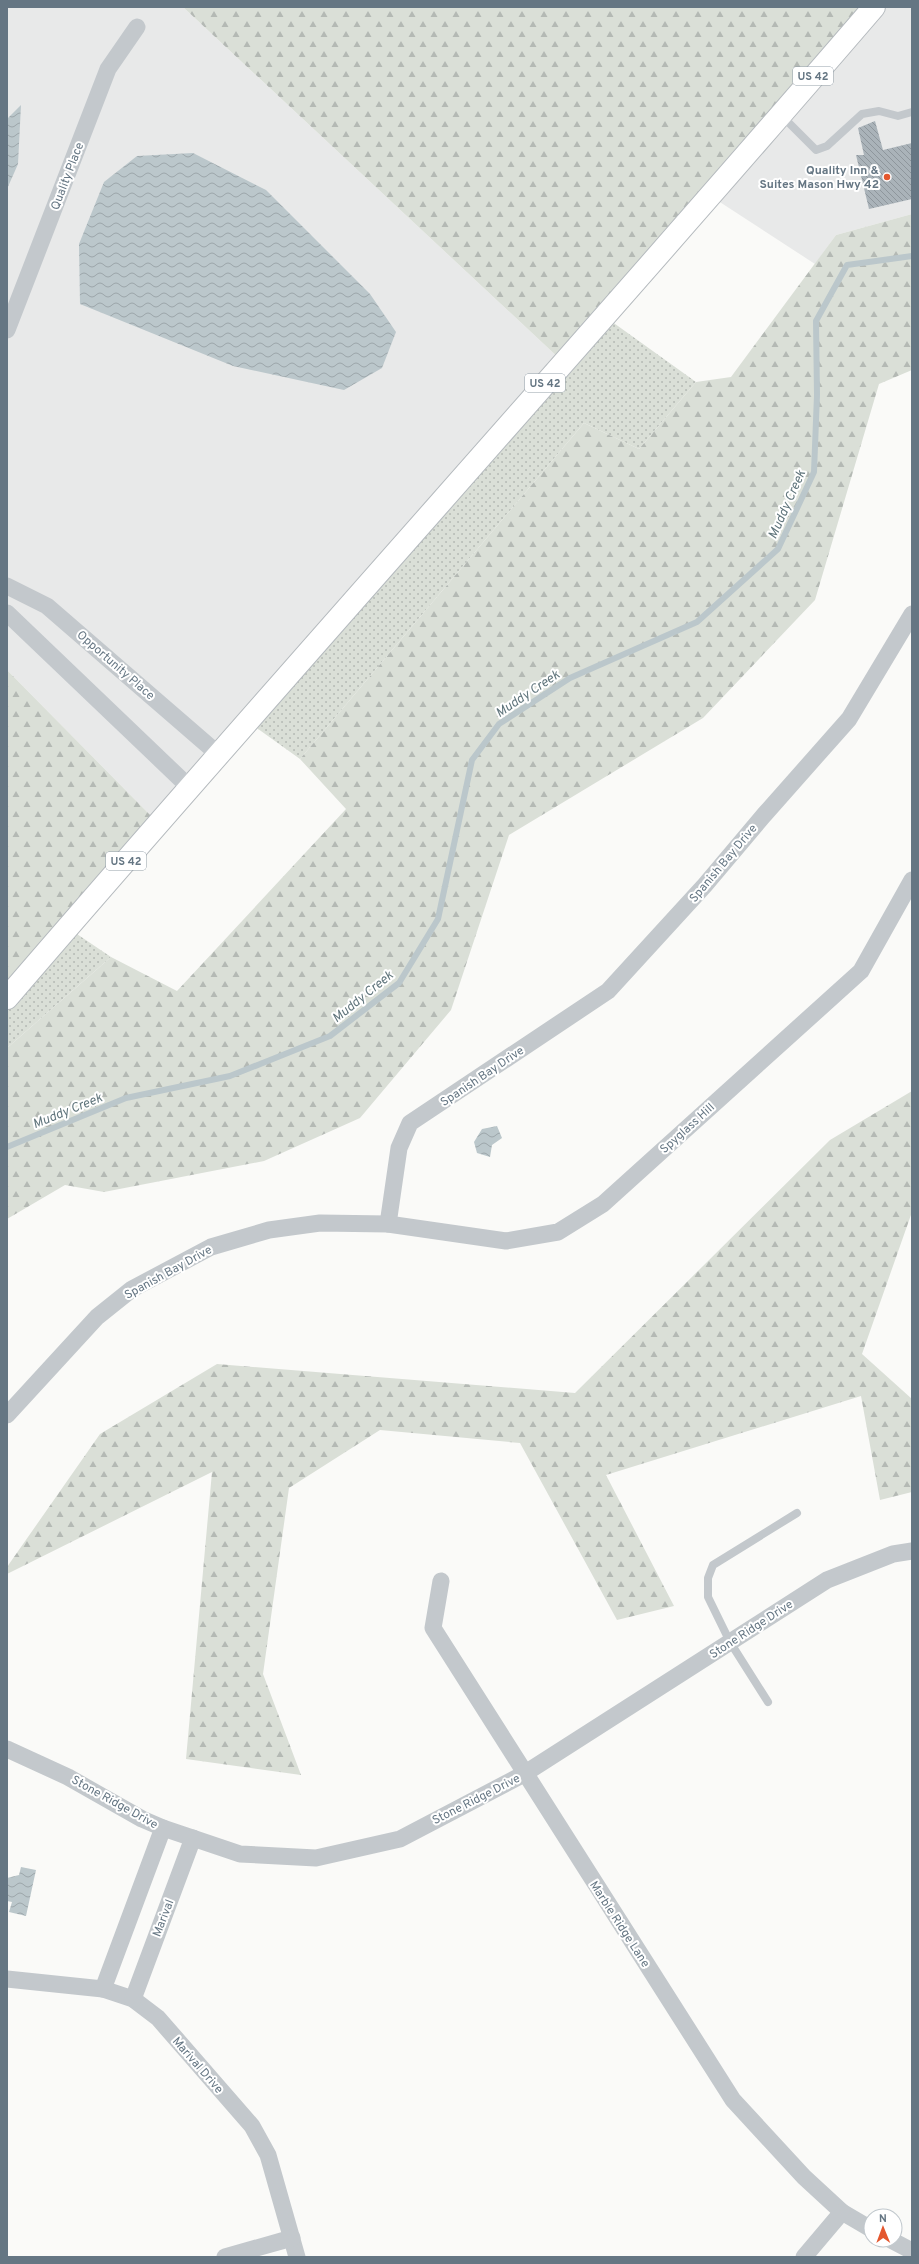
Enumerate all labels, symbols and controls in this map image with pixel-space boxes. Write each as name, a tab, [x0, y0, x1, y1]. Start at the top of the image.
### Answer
road number: US 42	[793, 67, 833, 85]
street label: Quality Place	[48, 140, 88, 213]
place label: Quality Inn & Suites Mason Hwy 42	[760, 163, 879, 193]
marker: Quality Inn & Suites Mason Hwy 42	[882, 172, 892, 182]
road number: US 42	[525, 374, 565, 392]
water label: Muddy Creek	[766, 468, 810, 542]
street label: Opportunity Place	[73, 628, 158, 704]
water label: Muddy Creek	[493, 667, 563, 722]
street label: Spanish Bay Drive	[686, 821, 761, 906]
road number: US 42	[106, 852, 146, 870]
water label: Muddy Creek	[330, 968, 397, 1027]
street label: Spanish Bay Drive	[438, 1043, 527, 1111]
water label: Muddy Creek	[31, 1090, 105, 1133]
street label: Spyglass Hill	[657, 1100, 718, 1158]
street label: Spanish Bay Drive	[122, 1242, 215, 1304]
street label: Stone Ridge Drive	[707, 1597, 796, 1663]
street label: Stone Ridge Drive	[430, 1771, 523, 1829]
street label: Stone Ridge Drive	[68, 1772, 161, 1833]
street label: Marble Ridge Lane	[585, 1878, 653, 1971]
street label: Marival	[150, 1897, 178, 1939]
street label: Marival Drive	[168, 2034, 226, 2097]
north arrow	[863, 2208, 903, 2248]
text: N	[879, 2212, 887, 2226]

